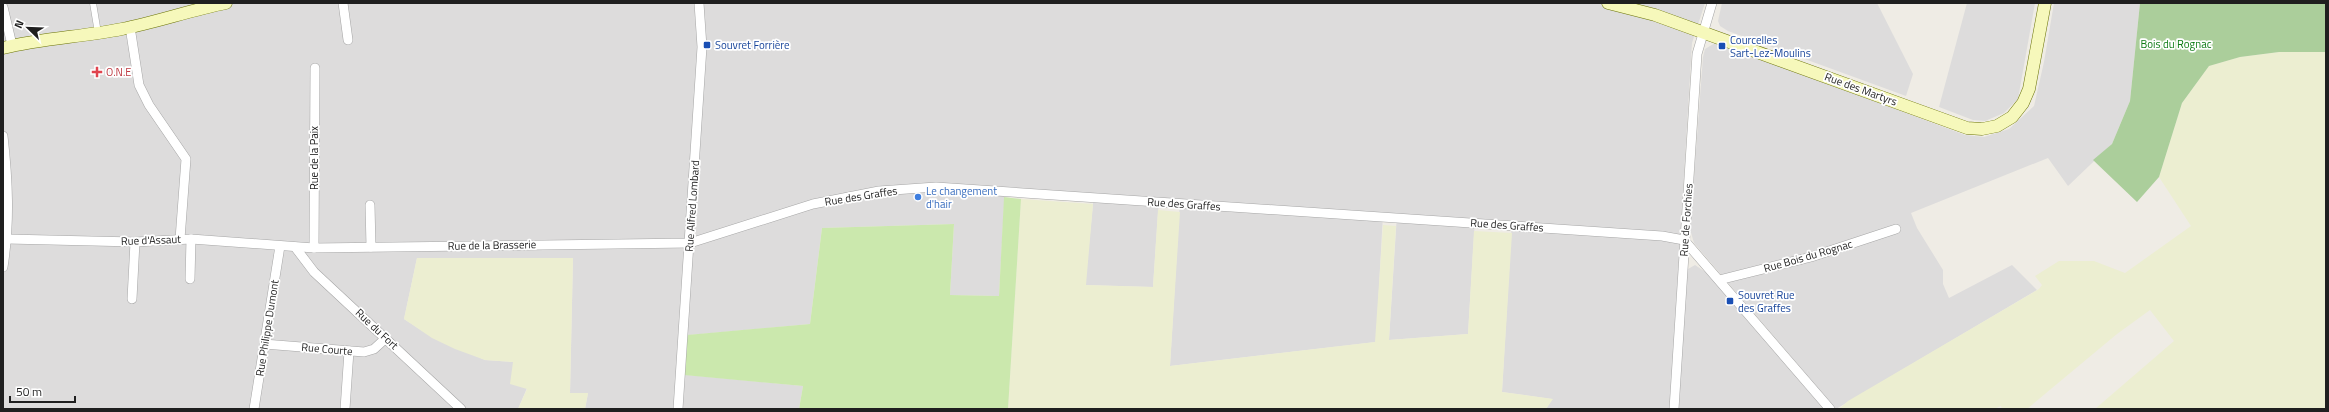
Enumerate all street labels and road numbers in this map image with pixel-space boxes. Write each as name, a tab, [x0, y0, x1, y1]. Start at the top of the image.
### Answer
street label: Rue des Martyrs	[1822, 68, 1900, 110]
street label: Rue de la Paix	[306, 126, 322, 190]
street label: Rue Alfred Lombard	[681, 159, 703, 252]
street label: Rue des Graffes	[823, 182, 899, 210]
street label: Rue de Forchies	[1675, 183, 1697, 257]
street label: Rue des Graffes	[1147, 193, 1221, 215]
street label: Rue des Graffes	[1470, 214, 1544, 236]
street label: Rue d'Assaut	[121, 231, 181, 249]
street label: Rue de la Brasserie	[448, 236, 537, 254]
street label: Rue Bois du Rognac	[1762, 236, 1854, 276]
street label: Rue Philippe Dumont	[251, 278, 283, 377]
street label: Rue du Fort	[352, 305, 402, 353]
street label: Rue Courte	[301, 339, 354, 359]

